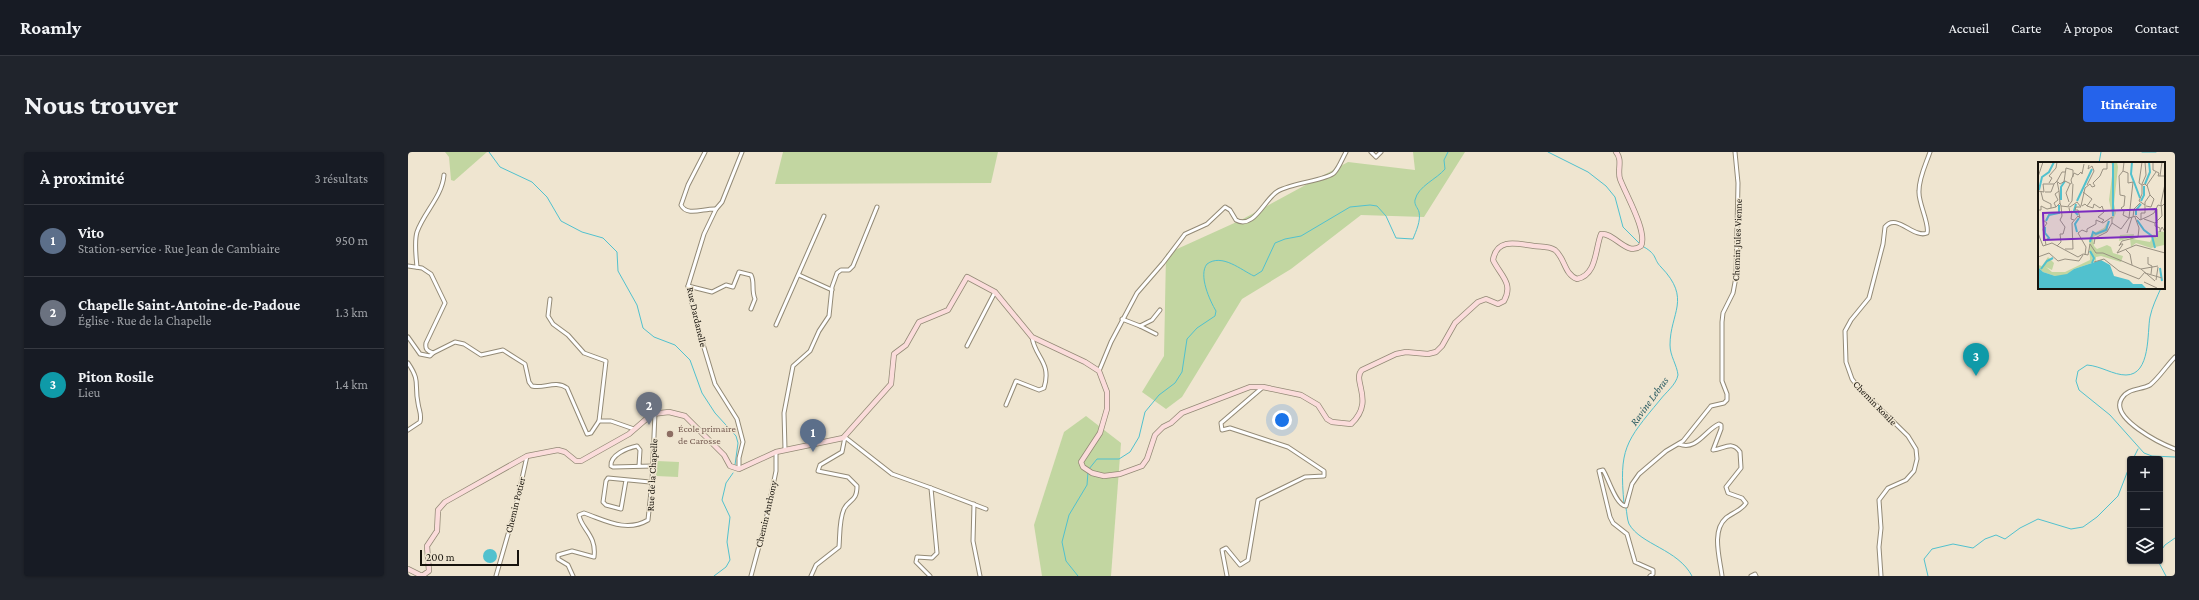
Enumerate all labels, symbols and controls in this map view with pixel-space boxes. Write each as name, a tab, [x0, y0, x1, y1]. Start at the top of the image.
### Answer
text: Roamly	[20, 17, 81, 38]
text: Accueil	[1949, 20, 1989, 36]
text: Carte	[2011, 20, 2042, 36]
text: À propos	[2064, 20, 2113, 36]
text: Contact	[2135, 20, 2179, 36]
button: Itinéraire	[2083, 86, 2175, 122]
text: Nous trouver	[24, 89, 178, 120]
inset map	[2038, 162, 2165, 289]
text: À proximité	[40, 169, 124, 188]
text: 3 résultats	[314, 171, 368, 186]
street label: Chemin Jules Vienne	[1730, 198, 1744, 281]
text: Vito	[78, 225, 104, 241]
text: 1	[51, 233, 55, 248]
text: 950 m	[335, 233, 368, 248]
text: Station-service · Rue Jean de Cambiaire	[78, 241, 280, 256]
street label: Rue Dardanelle	[685, 286, 709, 349]
text: Chapelle Saint-Antoine-de-Padoue	[78, 297, 300, 313]
text: 2	[50, 305, 56, 320]
text: 1.3 km	[335, 305, 368, 320]
text: Église · Rue de la Chapelle	[78, 313, 212, 328]
pin: 3	[1963, 343, 1989, 376]
text: Piton Rosile	[78, 369, 154, 385]
water label: Ravine Lebras	[1627, 374, 1671, 428]
text: 3	[50, 377, 56, 392]
text: 1.4 km	[335, 377, 368, 392]
street label: Chemin Rosile	[1851, 378, 1899, 428]
text: Lieu	[78, 385, 101, 400]
pin: 2	[636, 392, 662, 425]
your location	[1272, 410, 1292, 430]
pin: 1	[800, 419, 826, 452]
place label: École primaire de Carosse	[678, 423, 736, 446]
marker: École primaire de Carosse	[665, 429, 675, 439]
street label: Rue de la Chapelle	[645, 438, 659, 512]
map controls	[2127, 456, 2163, 564]
button: +	[2127, 456, 2163, 492]
street label: Chemin Potier	[503, 475, 527, 534]
street label: Chemin Anthony	[753, 479, 779, 548]
button: −	[2127, 492, 2163, 528]
button: layers	[2127, 528, 2163, 564]
scale bar	[420, 548, 519, 567]
text: 200 m	[426, 551, 455, 563]

